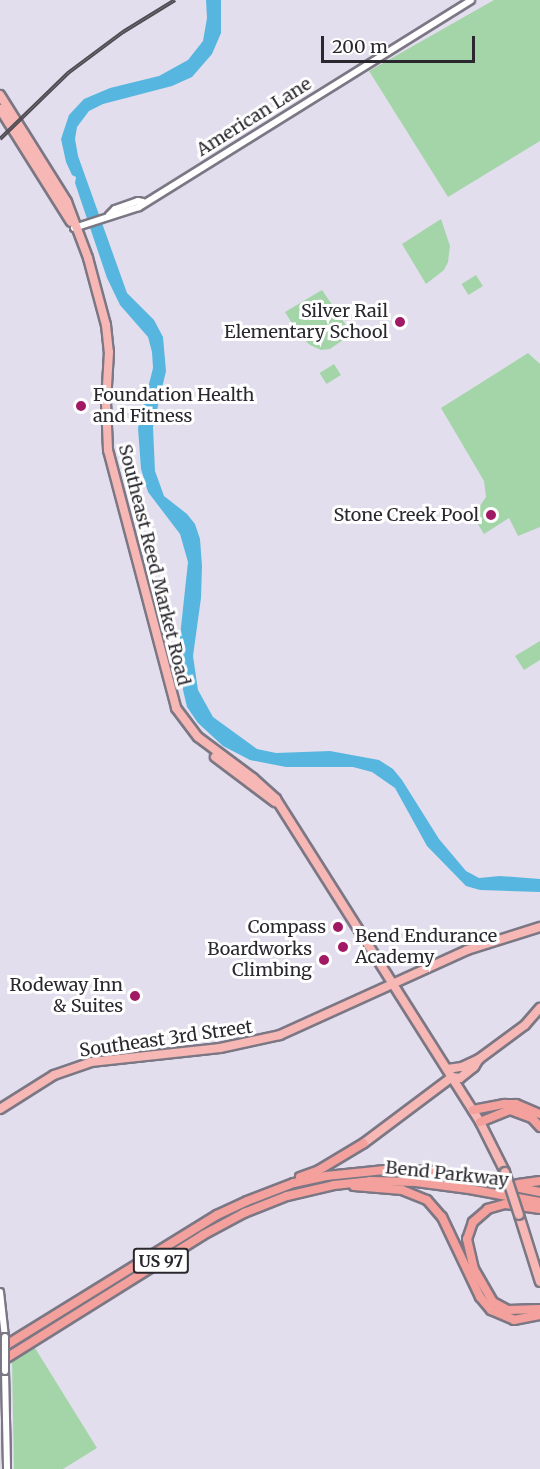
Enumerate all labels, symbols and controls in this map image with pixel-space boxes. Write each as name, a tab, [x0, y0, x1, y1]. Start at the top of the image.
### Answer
scale bar	[324, 24, 478, 62]
text: 200 m	[332, 35, 388, 58]
street label: American Lane	[193, 73, 315, 161]
place label: Silver Rail Elementary School	[224, 301, 388, 344]
marker: Silver Rail Elementary School	[393, 315, 407, 329]
place label: Foundation Health and Fitness	[93, 385, 255, 428]
marker: Foundation Health and Fitness	[74, 399, 88, 413]
street label: Southeast Reed Market Road	[114, 442, 194, 688]
place label: Stone Creek Pool	[334, 504, 479, 526]
marker: Stone Creek Pool	[484, 508, 498, 522]
place label: Compass	[248, 916, 326, 938]
marker: Compass	[331, 920, 345, 934]
place label: Bend Endurance Academy	[355, 926, 497, 968]
place label: Boardworks Climbing	[207, 939, 312, 982]
marker: Bend Endurance Academy	[336, 940, 350, 954]
marker: Boardworks Climbing	[317, 953, 331, 967]
place label: Rodeway Inn & Suites	[10, 975, 123, 1018]
marker: Rodeway Inn & Suites	[128, 989, 142, 1003]
street label: Southeast 3rd Street	[78, 1016, 254, 1062]
street label: Bend Parkway	[384, 1157, 510, 1191]
road number: US 97	[132, 1248, 190, 1274]

